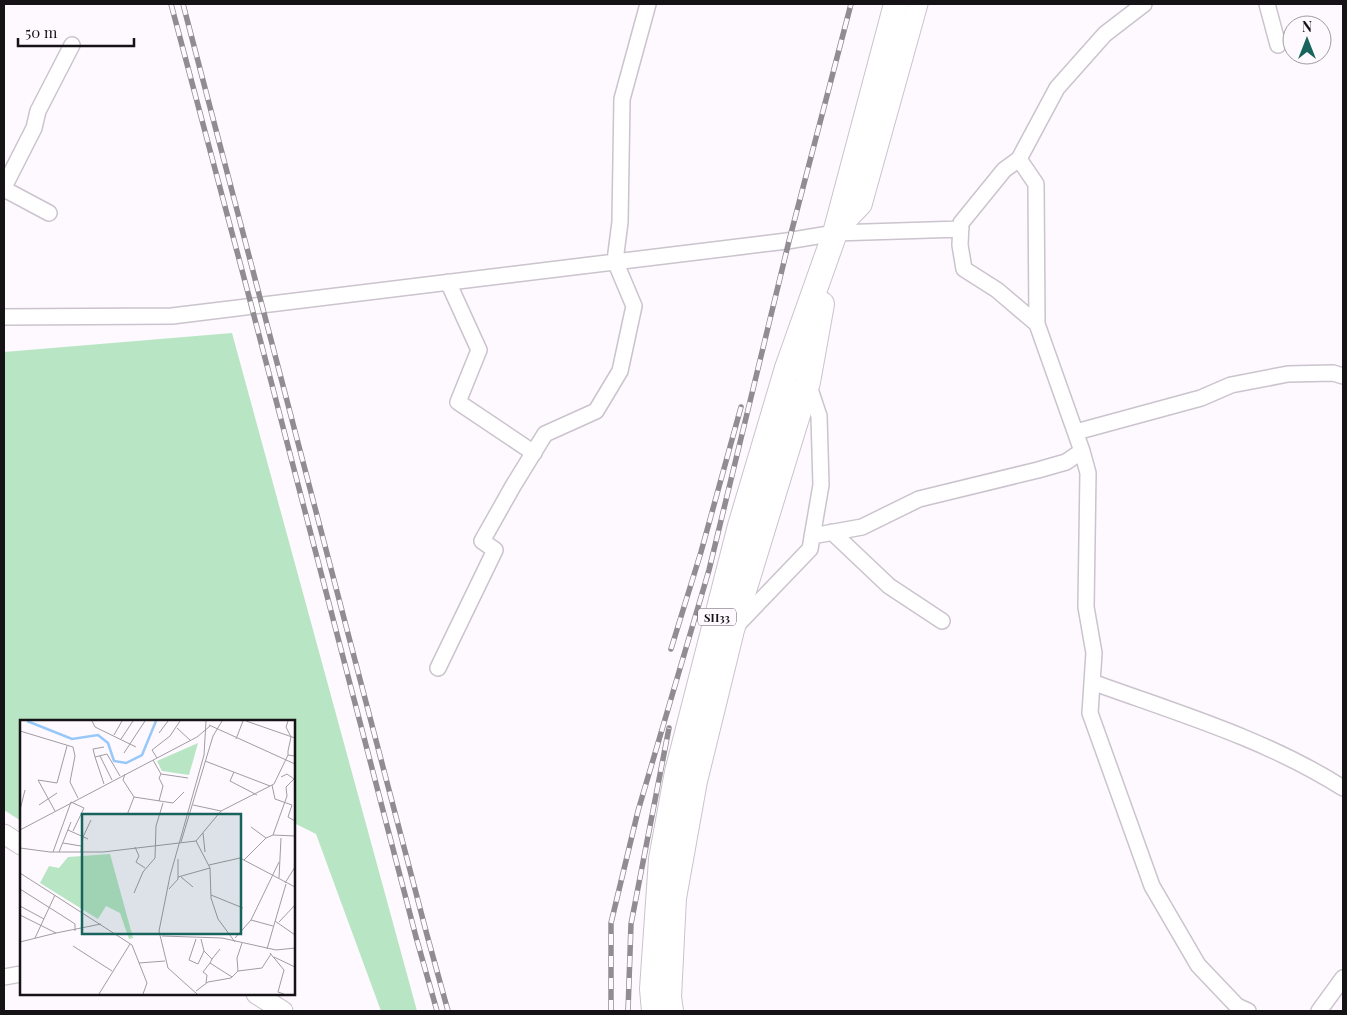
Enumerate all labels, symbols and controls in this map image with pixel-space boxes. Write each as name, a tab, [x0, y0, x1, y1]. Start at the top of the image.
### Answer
scale bar	[18, 15, 134, 47]
north arrow	[1282, 15, 1332, 65]
text: N	[1302, 17, 1312, 36]
text: 50 m	[25, 22, 58, 42]
road number: SH33	[698, 608, 736, 626]
inset map	[20, 720, 295, 995]

